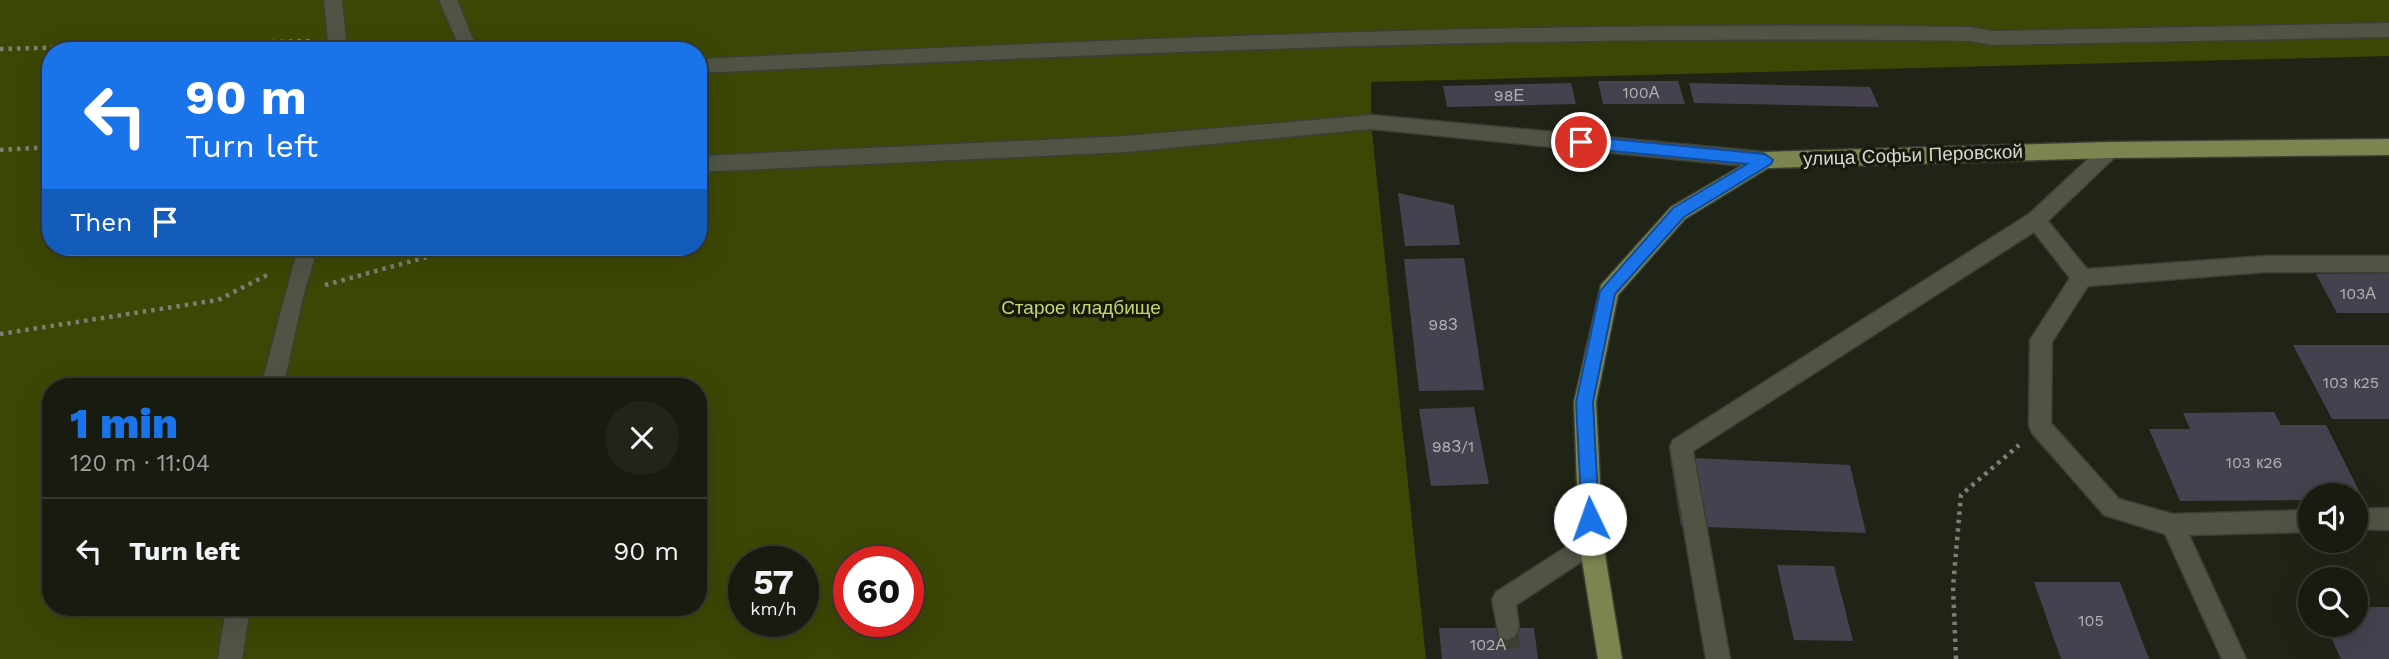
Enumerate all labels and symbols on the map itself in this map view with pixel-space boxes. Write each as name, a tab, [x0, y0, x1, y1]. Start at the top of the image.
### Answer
house number: 100А	[1623, 83, 1660, 102]
house number: 98Е	[1494, 86, 1524, 105]
pin	[1551, 112, 1611, 172]
street label: улица Софьи Перовской	[1803, 140, 2023, 170]
house number: 103А	[2340, 284, 2376, 303]
park label: Старое кладбище	[1001, 296, 1161, 319]
house number: 98З	[1428, 315, 1458, 334]
house number: 103 к25	[2323, 373, 2379, 392]
house number: 98З/1	[1432, 437, 1474, 456]
house number: 103 к26	[2226, 453, 2282, 472]
position arrow	[1553, 482, 1627, 556]
speed limit sign: 60	[833, 546, 924, 637]
house number: 105	[2078, 611, 2104, 630]
house number: 102А	[1470, 635, 1506, 654]

